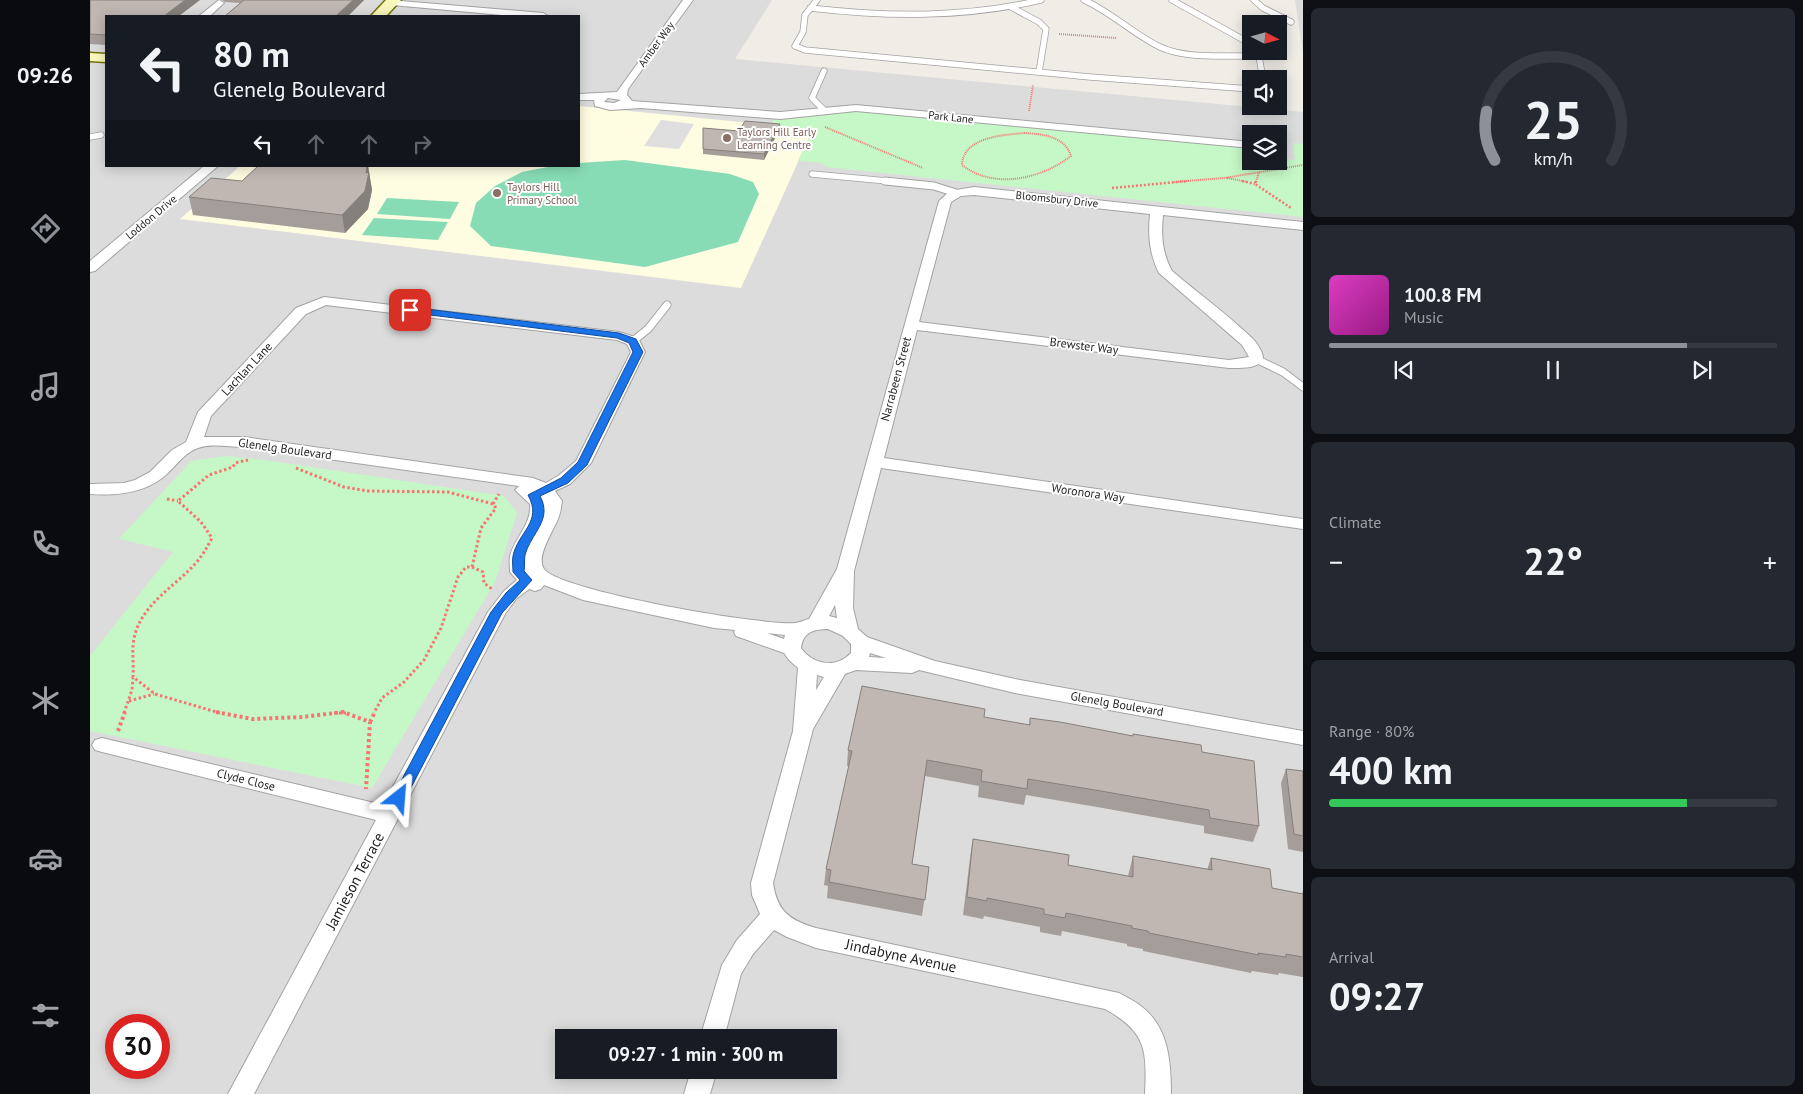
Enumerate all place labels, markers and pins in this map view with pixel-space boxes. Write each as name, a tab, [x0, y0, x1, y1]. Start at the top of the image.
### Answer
place label: Taylors Hill Early Learning Centre	[737, 125, 817, 152]
marker: Taylors Hill Early Learning Centre	[721, 132, 733, 144]
place label: Taylors Hill Primary School	[507, 180, 578, 207]
marker: Taylors Hill Primary School	[491, 187, 503, 199]
pin	[389, 289, 431, 331]

